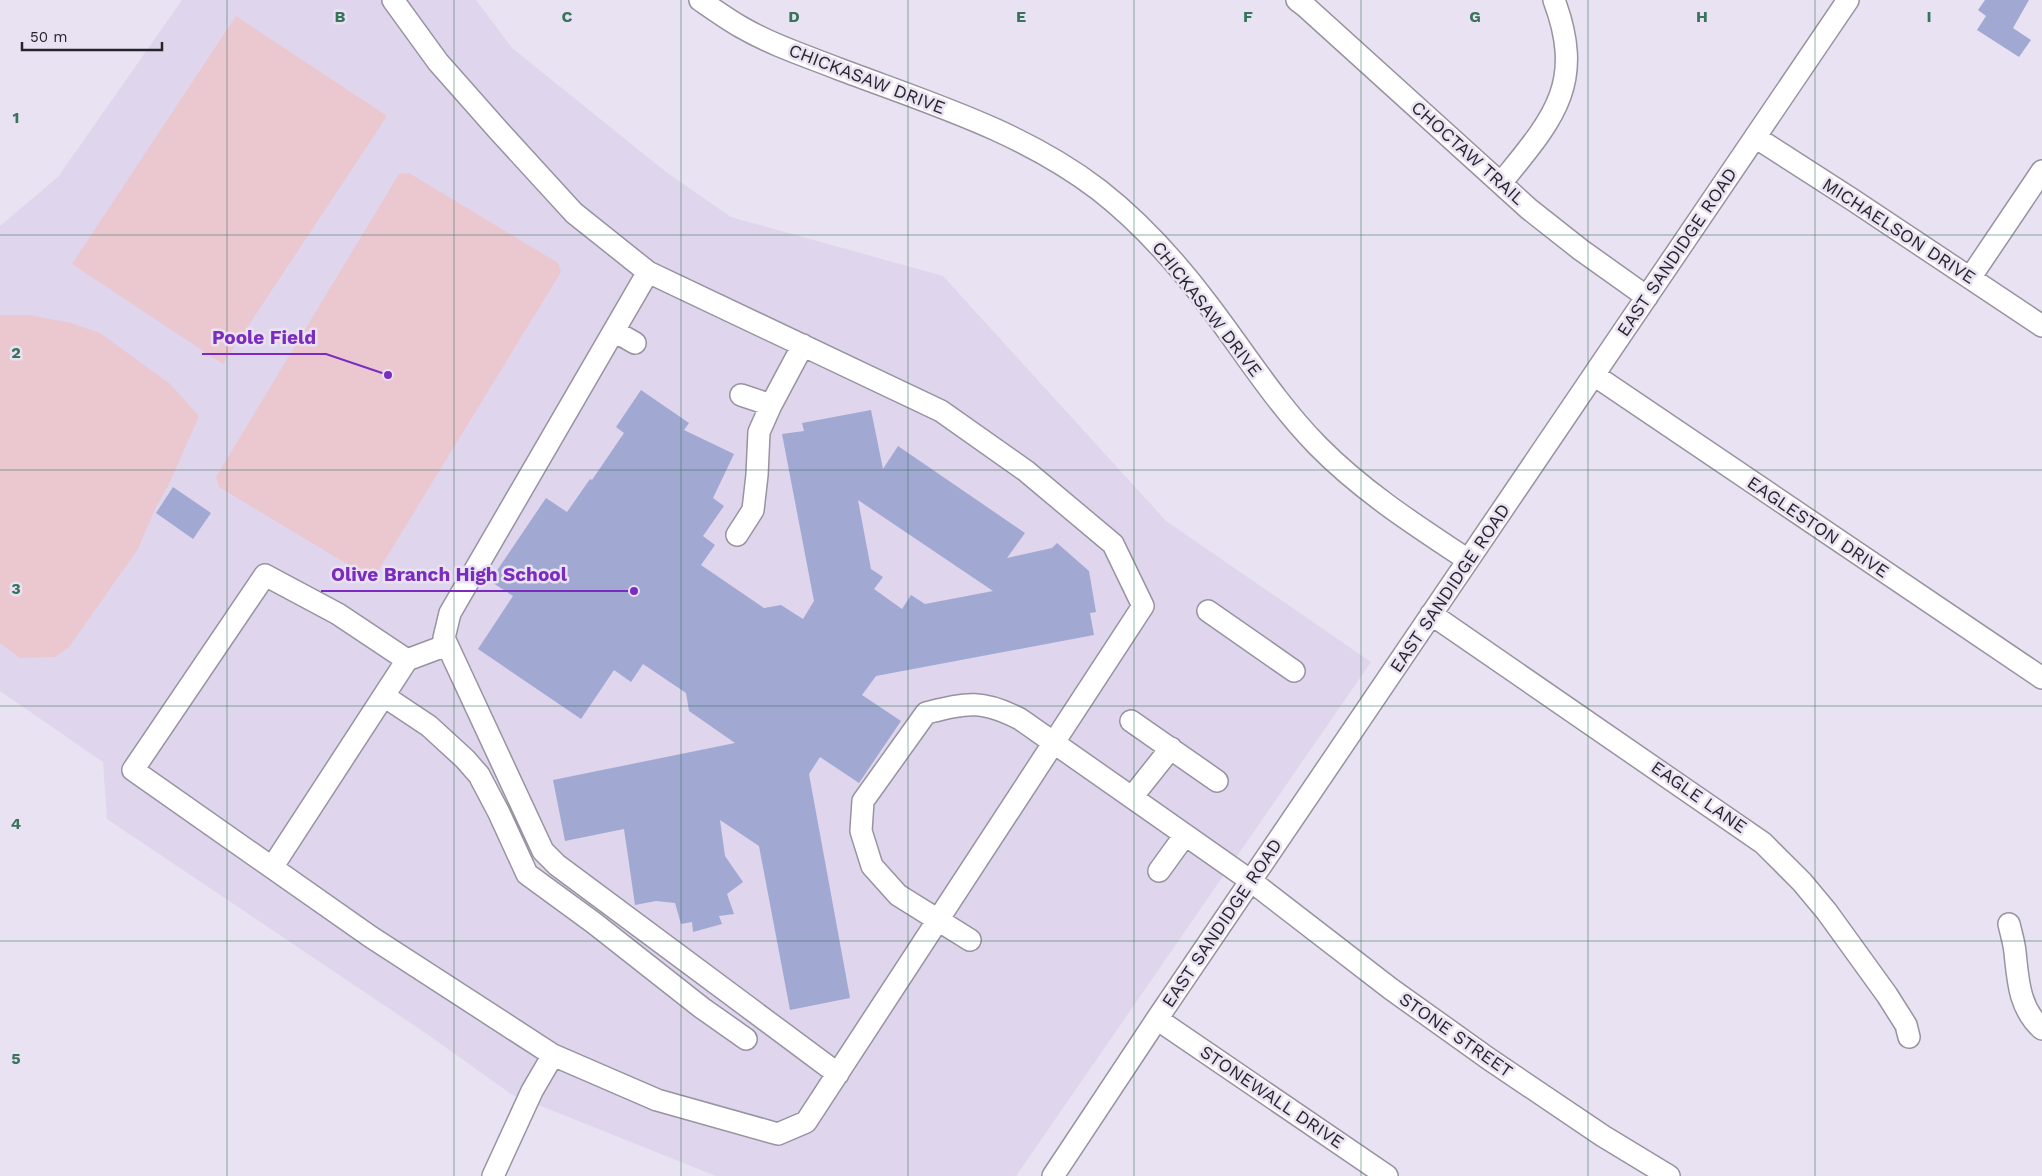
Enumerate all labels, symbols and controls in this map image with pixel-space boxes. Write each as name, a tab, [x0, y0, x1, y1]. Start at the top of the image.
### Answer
text: B	[335, 7, 346, 26]
text: C	[562, 7, 573, 26]
text: D	[788, 7, 800, 26]
text: E	[1016, 7, 1026, 26]
text: F	[1243, 7, 1253, 26]
text: G	[1469, 7, 1481, 26]
text: H	[1696, 7, 1708, 26]
text: I	[1926, 7, 1932, 26]
scale bar	[22, 20, 162, 52]
text: 50 m	[30, 28, 67, 46]
street label: CHICKASAW DRIVE	[786, 39, 948, 118]
street label: CHOCTAW TRAIL	[1407, 96, 1529, 209]
text: 1	[13, 108, 19, 127]
street label: EAST SANDIDGE ROAD	[1612, 163, 1741, 340]
street label: MICHAELSON DRIVE	[1819, 173, 1980, 288]
street label: CHICKASAW DRIVE	[1148, 237, 1267, 380]
callout: Poole Field	[202, 320, 326, 354]
text: Poole Field	[212, 326, 316, 349]
text: 2	[11, 343, 21, 362]
street label: EAGLESTON DRIVE	[1744, 471, 1893, 582]
street label: EAST SANDIDGE ROAD	[1385, 499, 1514, 676]
callout: Olive Branch High School	[321, 557, 577, 591]
text: Olive Branch High School	[331, 563, 568, 586]
text: 3	[11, 579, 21, 598]
street label: EAGLE LANE	[1648, 756, 1751, 837]
text: 4	[11, 814, 21, 833]
street label: EAST SANDIDGE ROAD	[1157, 834, 1286, 1011]
street label: STONE STREET	[1396, 988, 1517, 1082]
street label: STONEWALL DRIVE	[1196, 1041, 1348, 1152]
text: 5	[11, 1049, 21, 1068]

